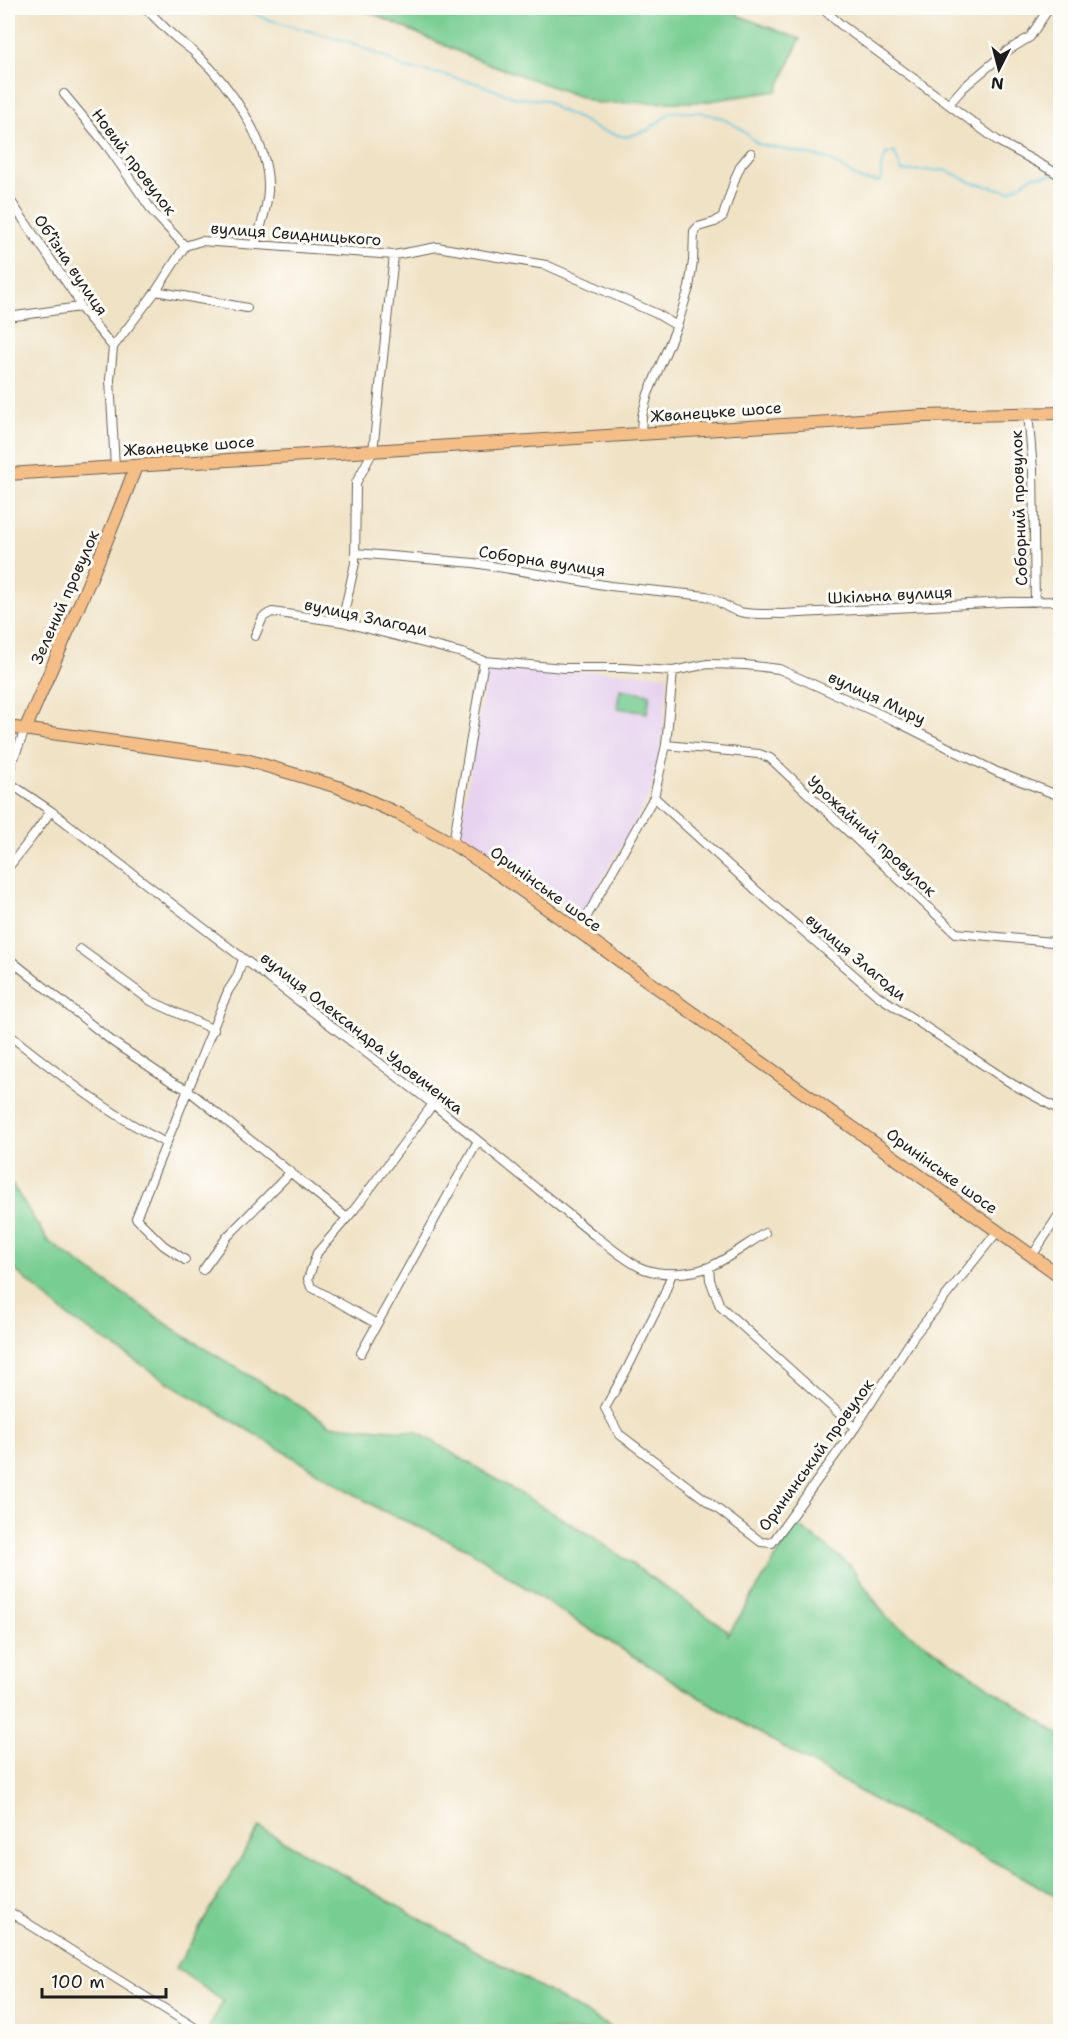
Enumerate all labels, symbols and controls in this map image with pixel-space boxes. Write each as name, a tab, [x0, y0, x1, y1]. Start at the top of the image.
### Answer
north arrow	[969, 39, 1029, 99]
text: N	[990, 72, 1005, 95]
street label: Новий провулок	[87, 104, 181, 220]
street label: Обʼїзна вулиця	[29, 210, 113, 320]
street label: вулиця Свидницького	[210, 218, 382, 250]
street label: Жванецьке шосе	[650, 397, 782, 427]
street label: Соборний провулок	[1006, 429, 1032, 586]
street label: Жванецьке шосе	[123, 431, 255, 461]
street label: Зелений провулок	[26, 526, 104, 667]
street label: Соборна вулиця	[477, 541, 607, 581]
street label: Шкільна вулиця	[827, 581, 953, 609]
street label: вулиця Злагоди	[302, 594, 430, 640]
street label: вулиця Миру	[825, 666, 929, 730]
street label: Урожайний провулок	[803, 771, 941, 902]
street label: Оринінське шосе	[486, 841, 606, 937]
street label: вулиця Злагоди	[801, 909, 911, 1005]
street label: вулиця Олександра Удовиченка	[256, 947, 468, 1119]
street label: Оринінське шосе	[882, 1123, 1002, 1219]
street label: Орининський провулок	[754, 1374, 879, 1535]
scale bar	[42, 1961, 166, 1999]
text: 100 m	[51, 1970, 105, 1994]

